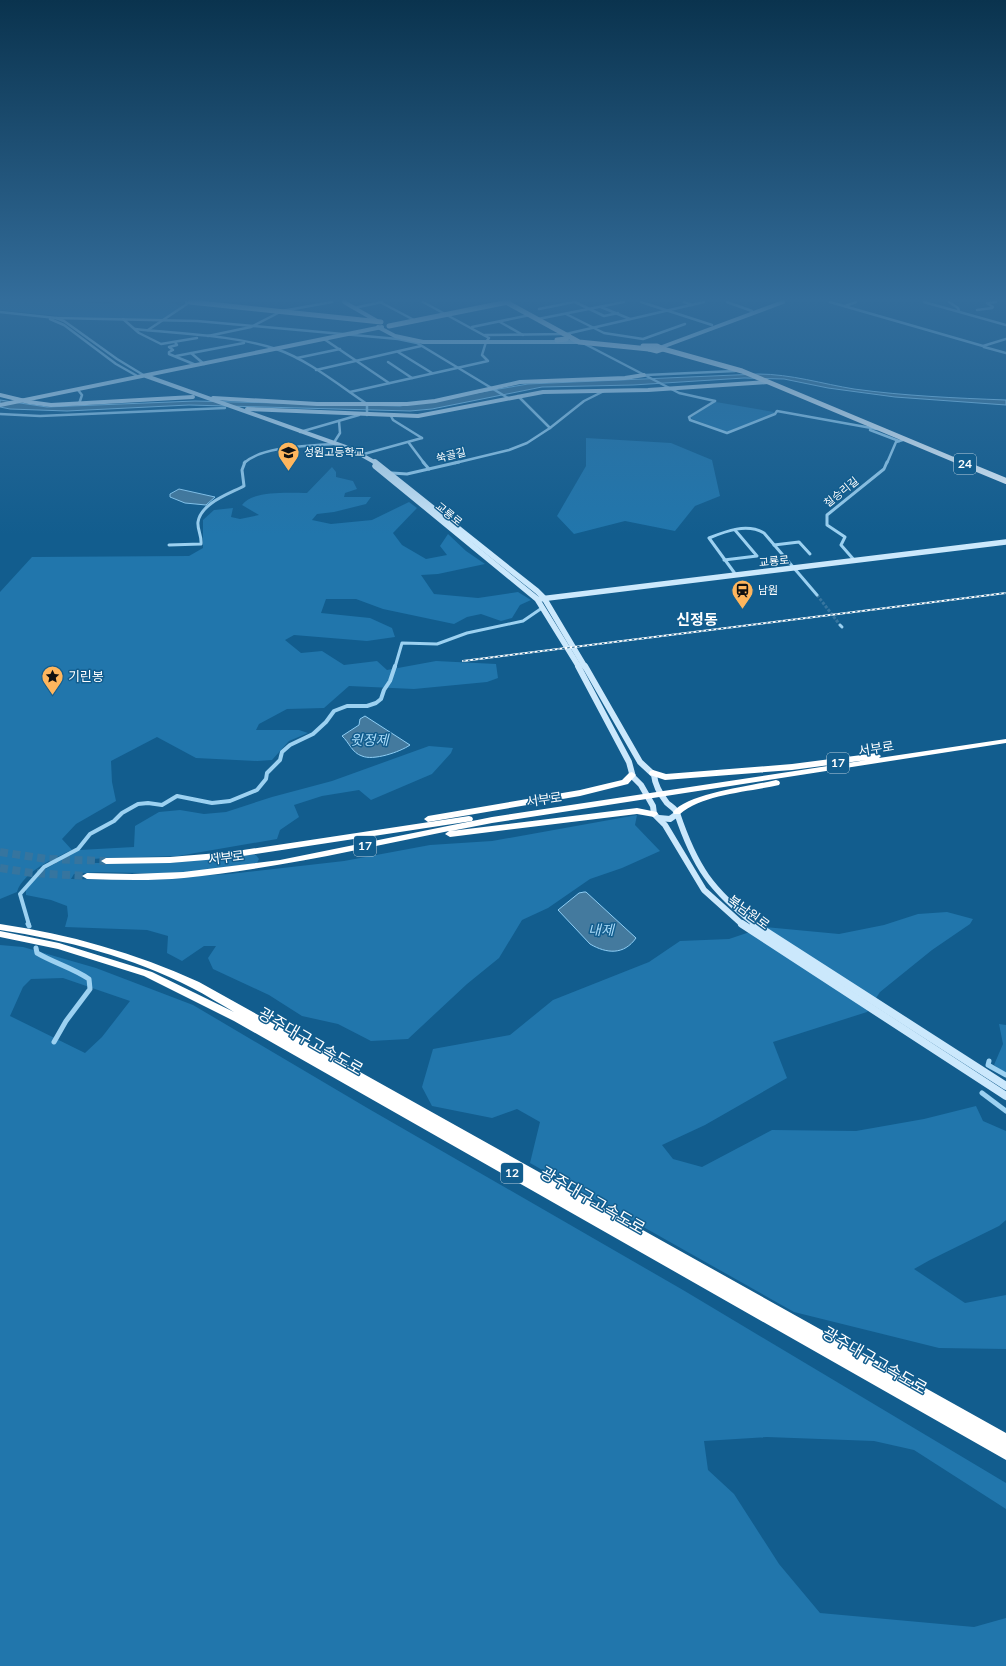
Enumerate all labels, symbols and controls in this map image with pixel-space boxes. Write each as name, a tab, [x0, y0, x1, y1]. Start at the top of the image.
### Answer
school or university icon: 성원고등학교	[275, 439, 301, 472]
place label: 성원고등학교	[304, 445, 365, 458]
street label: 쑥골길	[435, 445, 467, 464]
road number: 24	[954, 454, 976, 474]
street label: 칠승리길	[821, 474, 861, 509]
street label: 교룡로	[433, 499, 465, 528]
street label: 교룡로	[758, 552, 790, 569]
station icon: 남원	[729, 577, 755, 610]
place label: 남원	[758, 583, 778, 596]
district label: 신정동	[676, 610, 718, 628]
place icon: 기린봉	[40, 663, 66, 696]
place label: 기린봉	[68, 668, 104, 684]
water label: 윗정제	[350, 731, 390, 748]
street label: 서부로	[857, 737, 895, 759]
road number: 17	[827, 753, 849, 773]
street label: 서부로	[525, 789, 563, 809]
road number: 17	[354, 836, 376, 856]
street label: 서부로	[207, 847, 245, 867]
street label: 북남원로	[725, 891, 773, 933]
water label: 내제	[588, 921, 616, 938]
street label: 광주대구고속도로	[256, 1003, 367, 1078]
street label: 광주대구고속도로	[538, 1162, 649, 1237]
road number: 12	[501, 1163, 523, 1183]
street label: 광주대구고속도로	[820, 1322, 931, 1397]

